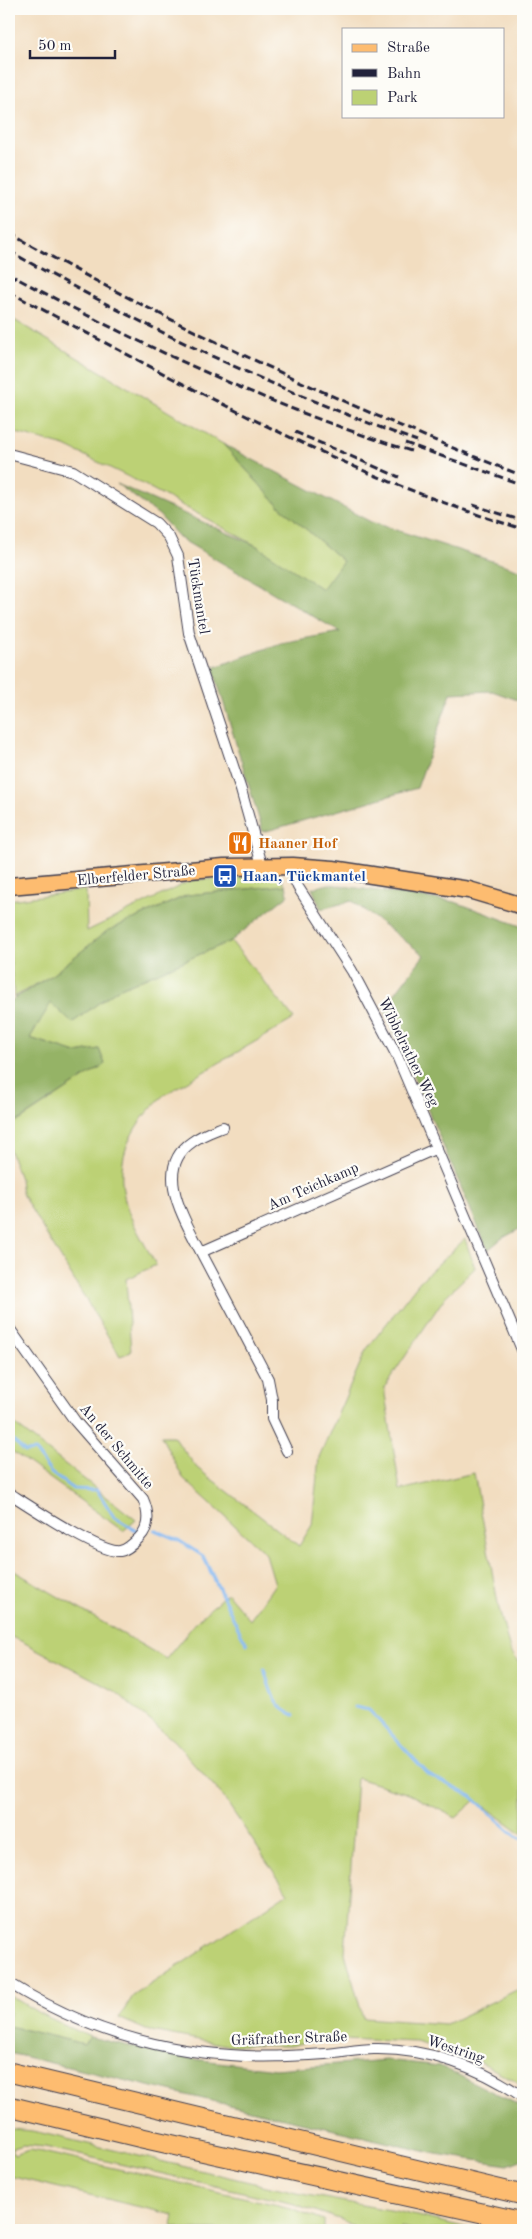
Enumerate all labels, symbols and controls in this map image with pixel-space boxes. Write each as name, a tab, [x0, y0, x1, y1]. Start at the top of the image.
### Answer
scale bar	[30, 28, 115, 60]
legend	[342, 28, 504, 118]
text: 50 m	[38, 39, 72, 54]
text: Straße	[387, 41, 430, 56]
text: Bahn	[387, 67, 421, 82]
text: Park	[387, 91, 418, 106]
street label: Tückmantel	[184, 557, 211, 635]
restaurant icon: Haaner Hof	[227, 830, 253, 856]
place label: Haaner Hof	[258, 837, 339, 852]
bus stop icon: Haan, Tückmantel	[212, 863, 238, 889]
street label: Elberfelder Straße	[76, 864, 196, 889]
place label: Haan, Tückmantel	[242, 870, 366, 885]
street label: Wibbelrather Weg	[375, 996, 441, 1110]
street label: Am Teichkamp	[266, 1161, 362, 1214]
street label: An der Schmitte	[76, 1401, 156, 1493]
street label: Gräfrather Straße	[231, 2030, 348, 2049]
street label: Westring	[425, 2034, 486, 2067]

